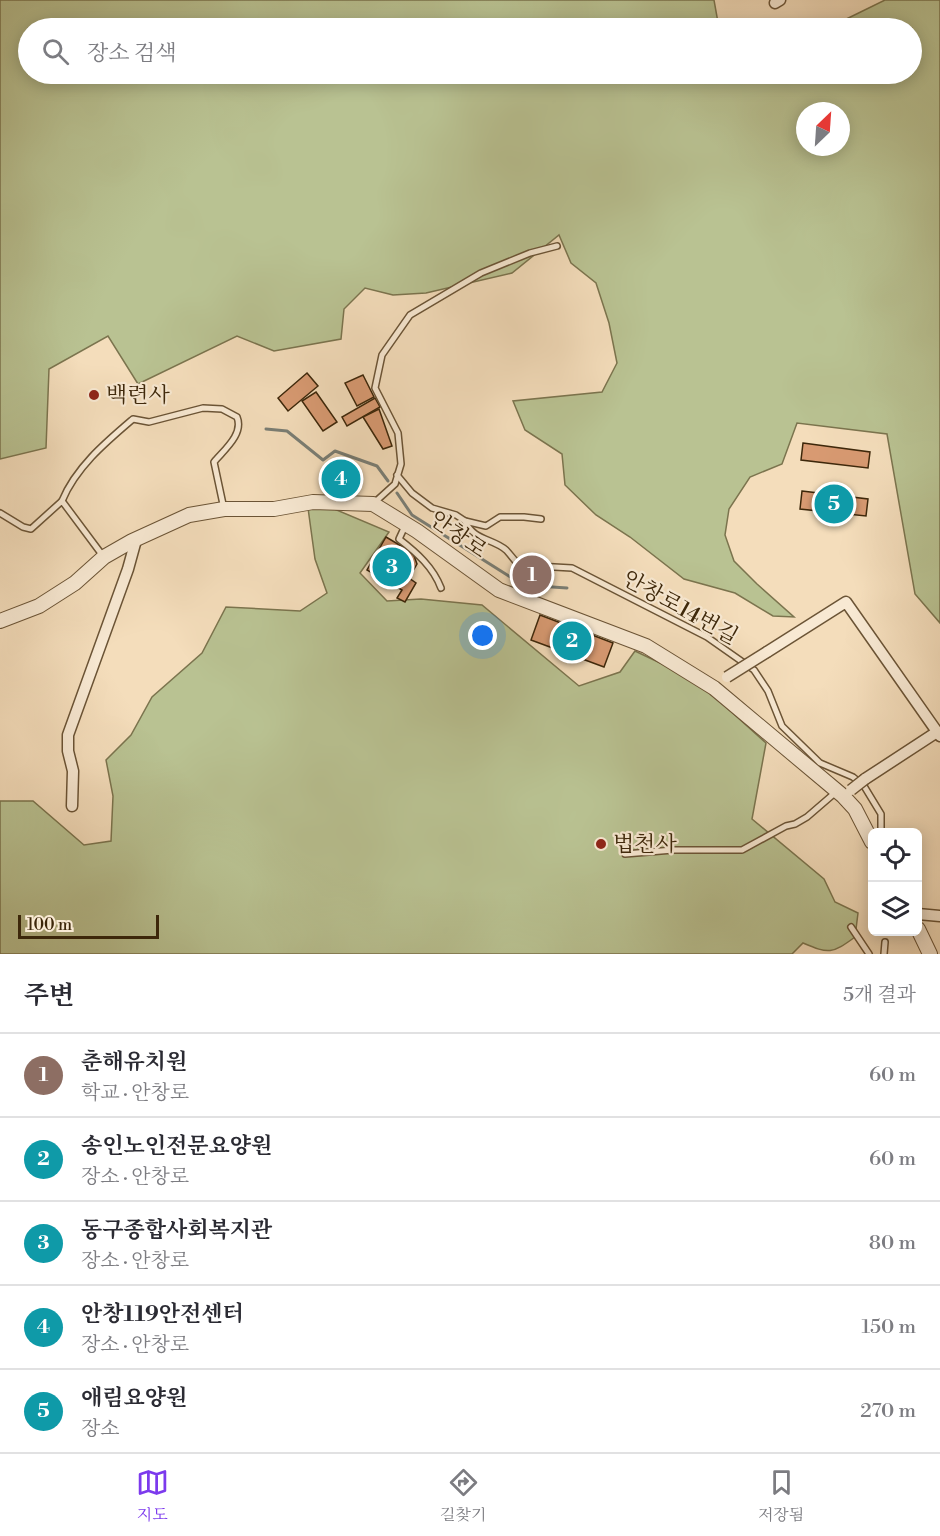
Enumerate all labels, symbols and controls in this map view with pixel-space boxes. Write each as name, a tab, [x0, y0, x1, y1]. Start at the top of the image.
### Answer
search box	[18, 18, 922, 84]
icon: search	[39, 35, 72, 68]
text: 장소 검색	[87, 40, 177, 67]
north arrow	[796, 102, 850, 156]
place label: 백련사	[106, 382, 171, 409]
marker: 백련사	[87, 388, 101, 402]
pin: 4	[322, 456, 360, 502]
pin: 5	[814, 482, 854, 526]
street label: 안창로	[424, 506, 492, 564]
pin: 3	[372, 544, 412, 590]
pin: 1	[512, 552, 552, 598]
street label: 안창로14번길	[617, 565, 743, 651]
pin: 2	[552, 618, 592, 664]
your location	[468, 621, 497, 650]
map controls	[868, 828, 922, 936]
button: locate	[868, 828, 922, 882]
place label: 법천사	[613, 831, 678, 858]
marker: 법천사	[594, 837, 608, 851]
button: layers	[868, 882, 922, 936]
scale bar	[18, 912, 159, 940]
text: 100 m	[27, 915, 72, 935]
text: 주변	[24, 980, 74, 1012]
text: 5개 결과	[843, 983, 916, 1008]
text: 춘해유치원	[81, 1049, 187, 1076]
text: 1	[39, 1063, 48, 1088]
text: 60 m	[869, 1063, 916, 1088]
text: 학교 · 안창로	[81, 1081, 189, 1106]
text: 송인노인전문요양원	[81, 1133, 272, 1160]
text: 2	[37, 1147, 50, 1172]
text: 60 m	[869, 1147, 916, 1172]
text: 장소 · 안창로	[81, 1165, 189, 1190]
text: 동구종합사회복지관	[81, 1217, 272, 1244]
text: 3	[37, 1231, 50, 1256]
text: 80 m	[869, 1231, 916, 1256]
text: 장소 · 안창로	[81, 1249, 189, 1274]
text: 안창119안전센터	[81, 1301, 244, 1328]
text: 4	[37, 1315, 50, 1340]
text: 150 m	[861, 1315, 916, 1340]
text: 장소 · 안창로	[81, 1333, 189, 1358]
text: 애림요양원	[81, 1385, 187, 1412]
text: 5	[37, 1399, 50, 1424]
text: 270 m	[860, 1399, 916, 1424]
text: 장소	[81, 1417, 120, 1442]
tab: 지도	[136, 1466, 169, 1525]
tab: 길찾기	[440, 1466, 486, 1525]
tab: 저장됨	[758, 1466, 804, 1525]

